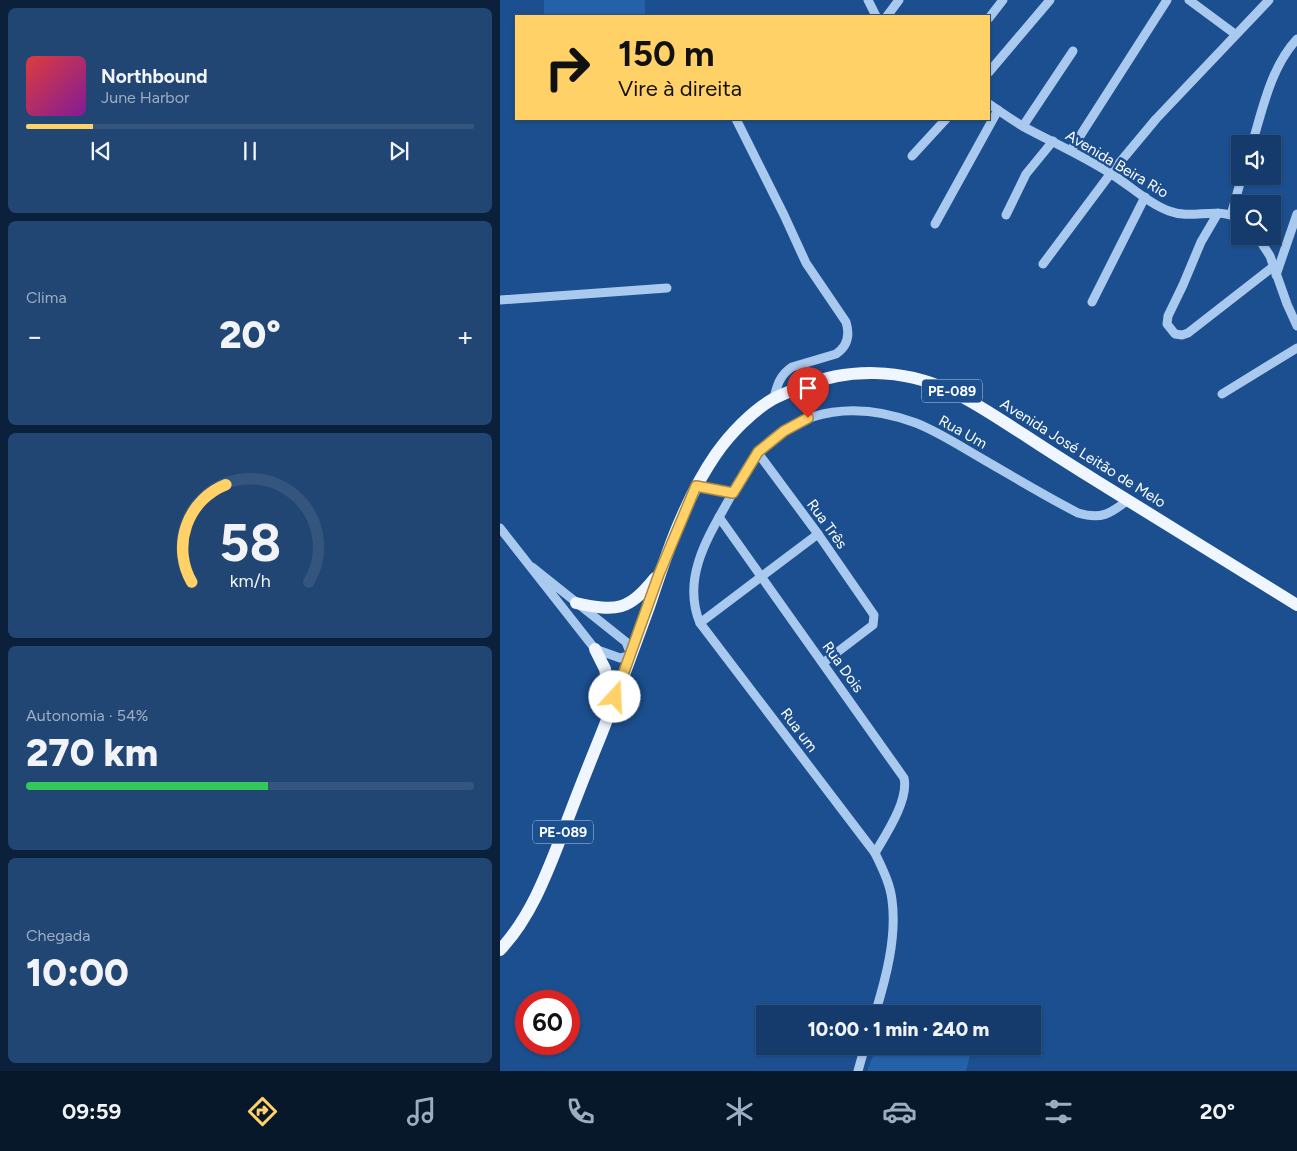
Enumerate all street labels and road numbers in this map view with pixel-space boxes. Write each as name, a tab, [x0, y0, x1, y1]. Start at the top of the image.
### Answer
street label: Avenida Beira Rio	[1062, 126, 1172, 202]
road number: PE-089	[922, 380, 982, 402]
street label: Avenida José Leitão de Melo	[997, 395, 1169, 512]
street label: Rua Um	[936, 411, 990, 453]
street label: Rua Três	[803, 496, 851, 552]
street label: Rua Dois	[818, 638, 868, 696]
street label: Rua um	[777, 705, 821, 755]
road number: PE-089	[533, 820, 593, 844]

